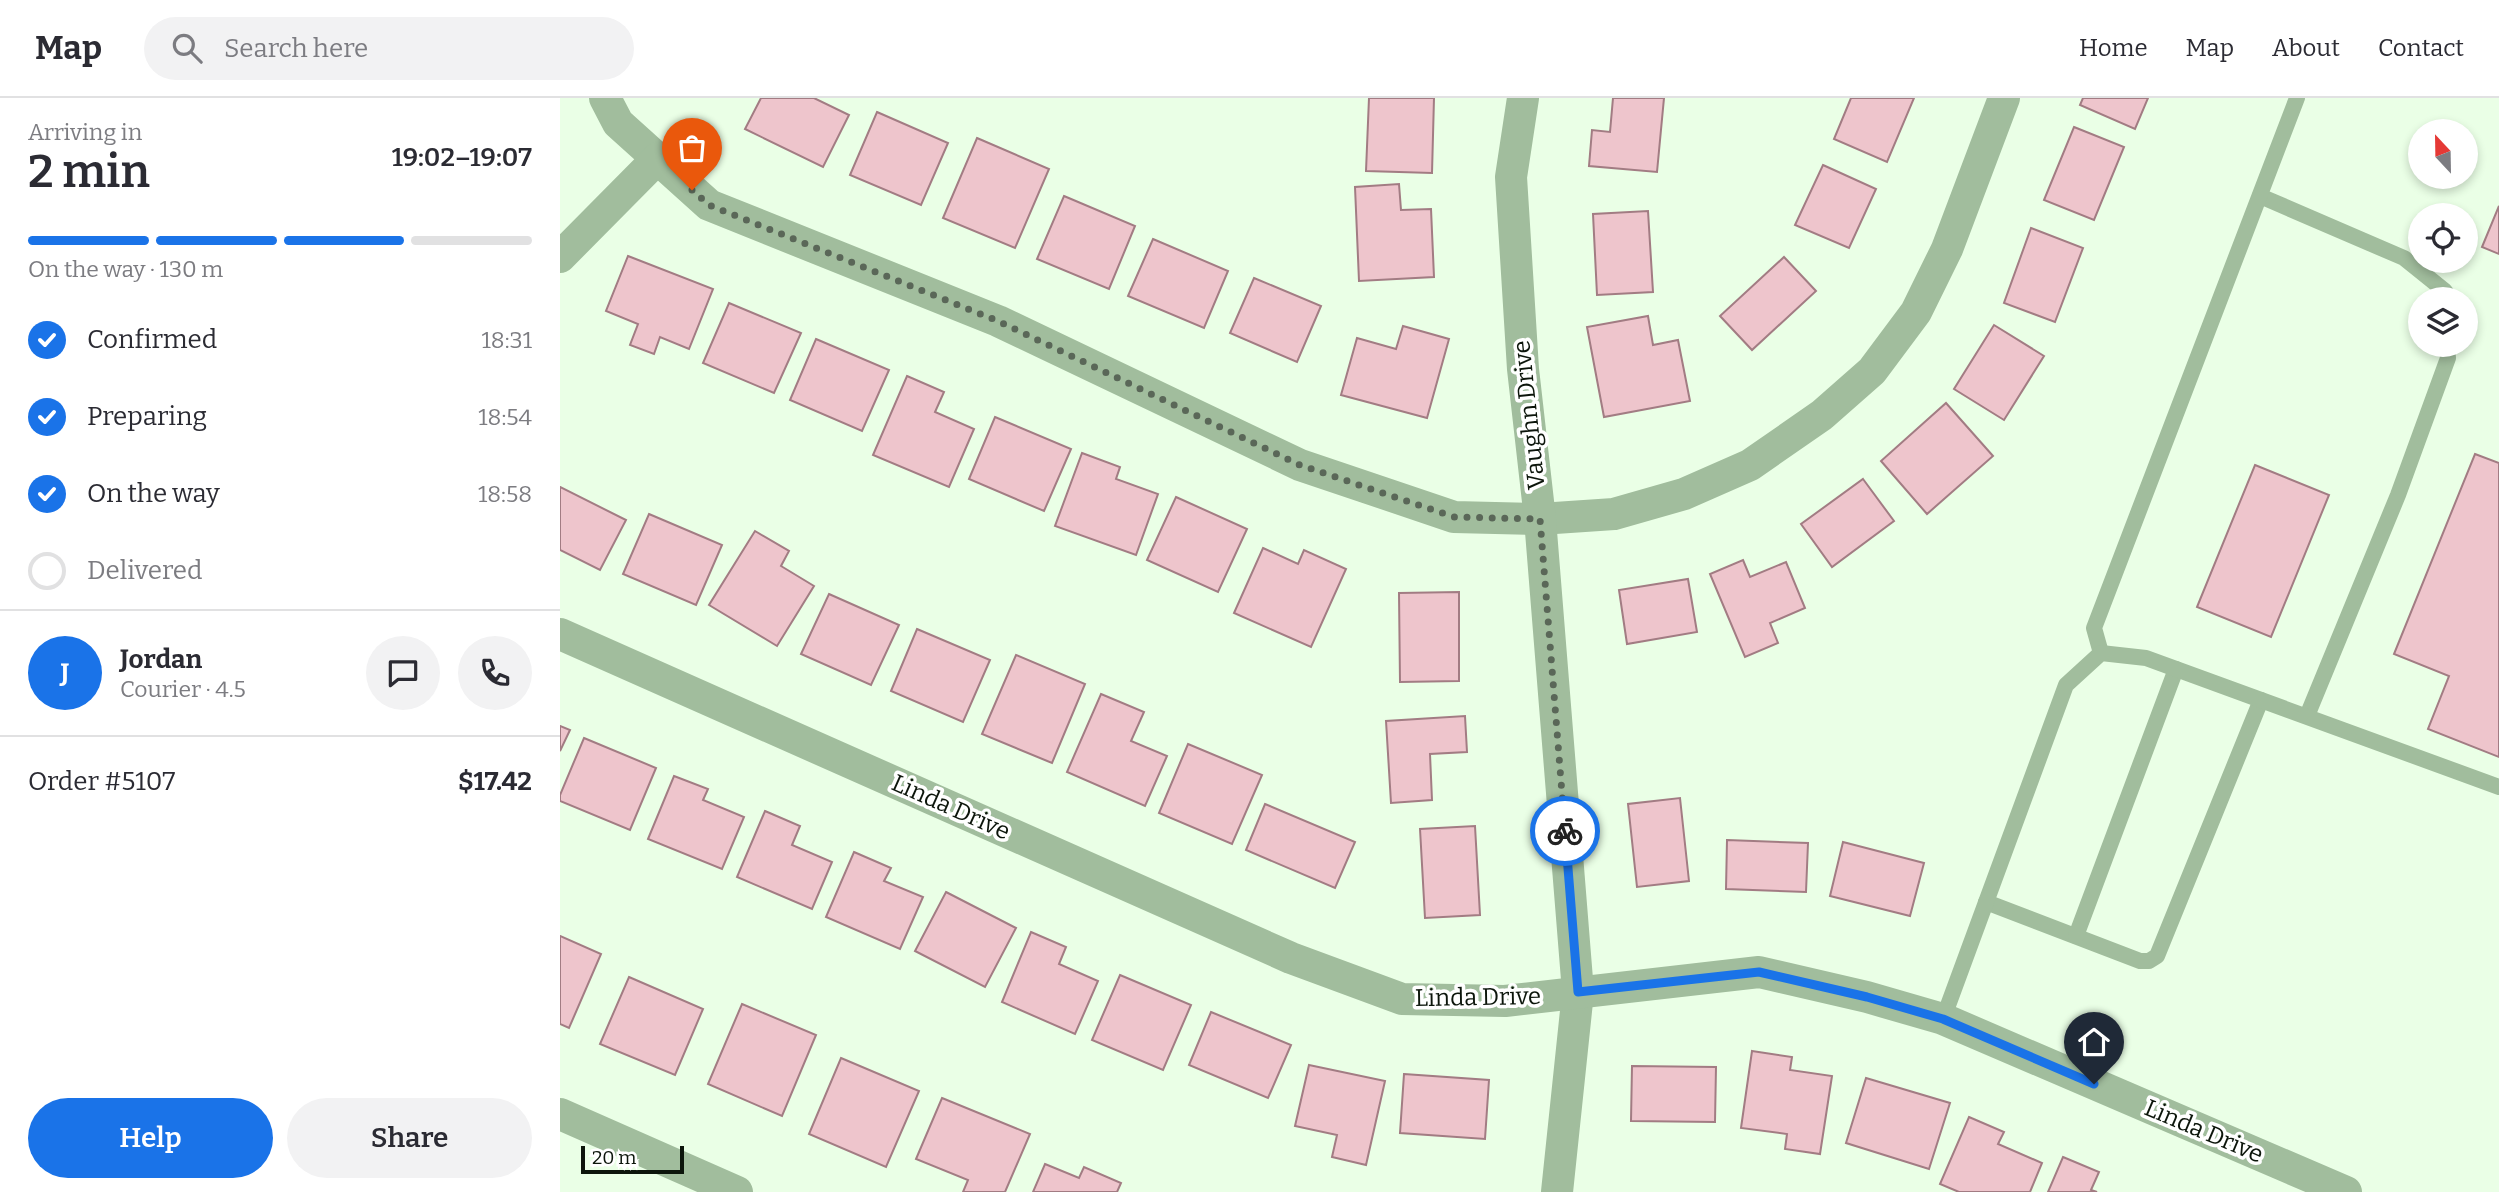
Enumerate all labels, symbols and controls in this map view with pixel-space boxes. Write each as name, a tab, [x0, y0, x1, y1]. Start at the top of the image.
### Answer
search box	[144, 17, 634, 80]
text: Map	[35, 28, 102, 68]
icon: search	[168, 29, 206, 67]
text: Search here	[224, 33, 368, 64]
text: Home	[2079, 34, 2148, 62]
text: Map	[2186, 34, 2234, 62]
text: About	[2272, 34, 2340, 62]
text: Contact	[2378, 34, 2464, 62]
text: Arriving in	[28, 118, 142, 146]
pin	[662, 118, 722, 190]
north arrow	[2408, 119, 2478, 189]
map controls	[2408, 119, 2478, 357]
icon: bag	[673, 129, 711, 167]
text: 19:02–19:07	[392, 142, 532, 173]
text: 2 min	[28, 144, 150, 199]
button: locate	[2408, 203, 2478, 273]
text: On the way · 130 m	[28, 255, 223, 283]
button: layers	[2408, 287, 2478, 357]
icon: check	[28, 321, 66, 359]
text: Confirmed	[87, 324, 217, 355]
text: 18:31	[482, 326, 532, 354]
street label: Vaughn Drive	[1507, 339, 1551, 491]
icon: check	[28, 398, 66, 436]
text: Preparing	[87, 401, 207, 432]
text: 18:54	[478, 403, 532, 431]
icon: check	[28, 475, 66, 513]
text: On the way	[87, 478, 220, 509]
text: 18:58	[478, 480, 532, 508]
text: Delivered	[87, 555, 202, 586]
button: chat	[366, 636, 440, 710]
button: phone	[458, 636, 532, 710]
text: Jordan	[120, 644, 202, 675]
text: J	[61, 658, 69, 689]
text: Courier · 4.5	[120, 675, 246, 703]
text: Order #5107	[28, 766, 175, 797]
text: $17.42	[458, 766, 532, 797]
street label: Linda Drive	[888, 769, 1014, 845]
courier	[1530, 796, 1600, 866]
icon: bike	[1546, 812, 1584, 850]
street label: Linda Drive	[1415, 982, 1541, 1012]
pin	[2064, 1012, 2124, 1084]
icon: home	[2075, 1023, 2113, 1061]
street label: Linda Drive	[2140, 1093, 2268, 1169]
button: Help	[28, 1098, 273, 1178]
button: Share	[287, 1098, 532, 1178]
scale bar	[581, 1143, 684, 1175]
text: 20 m	[592, 1146, 636, 1169]

